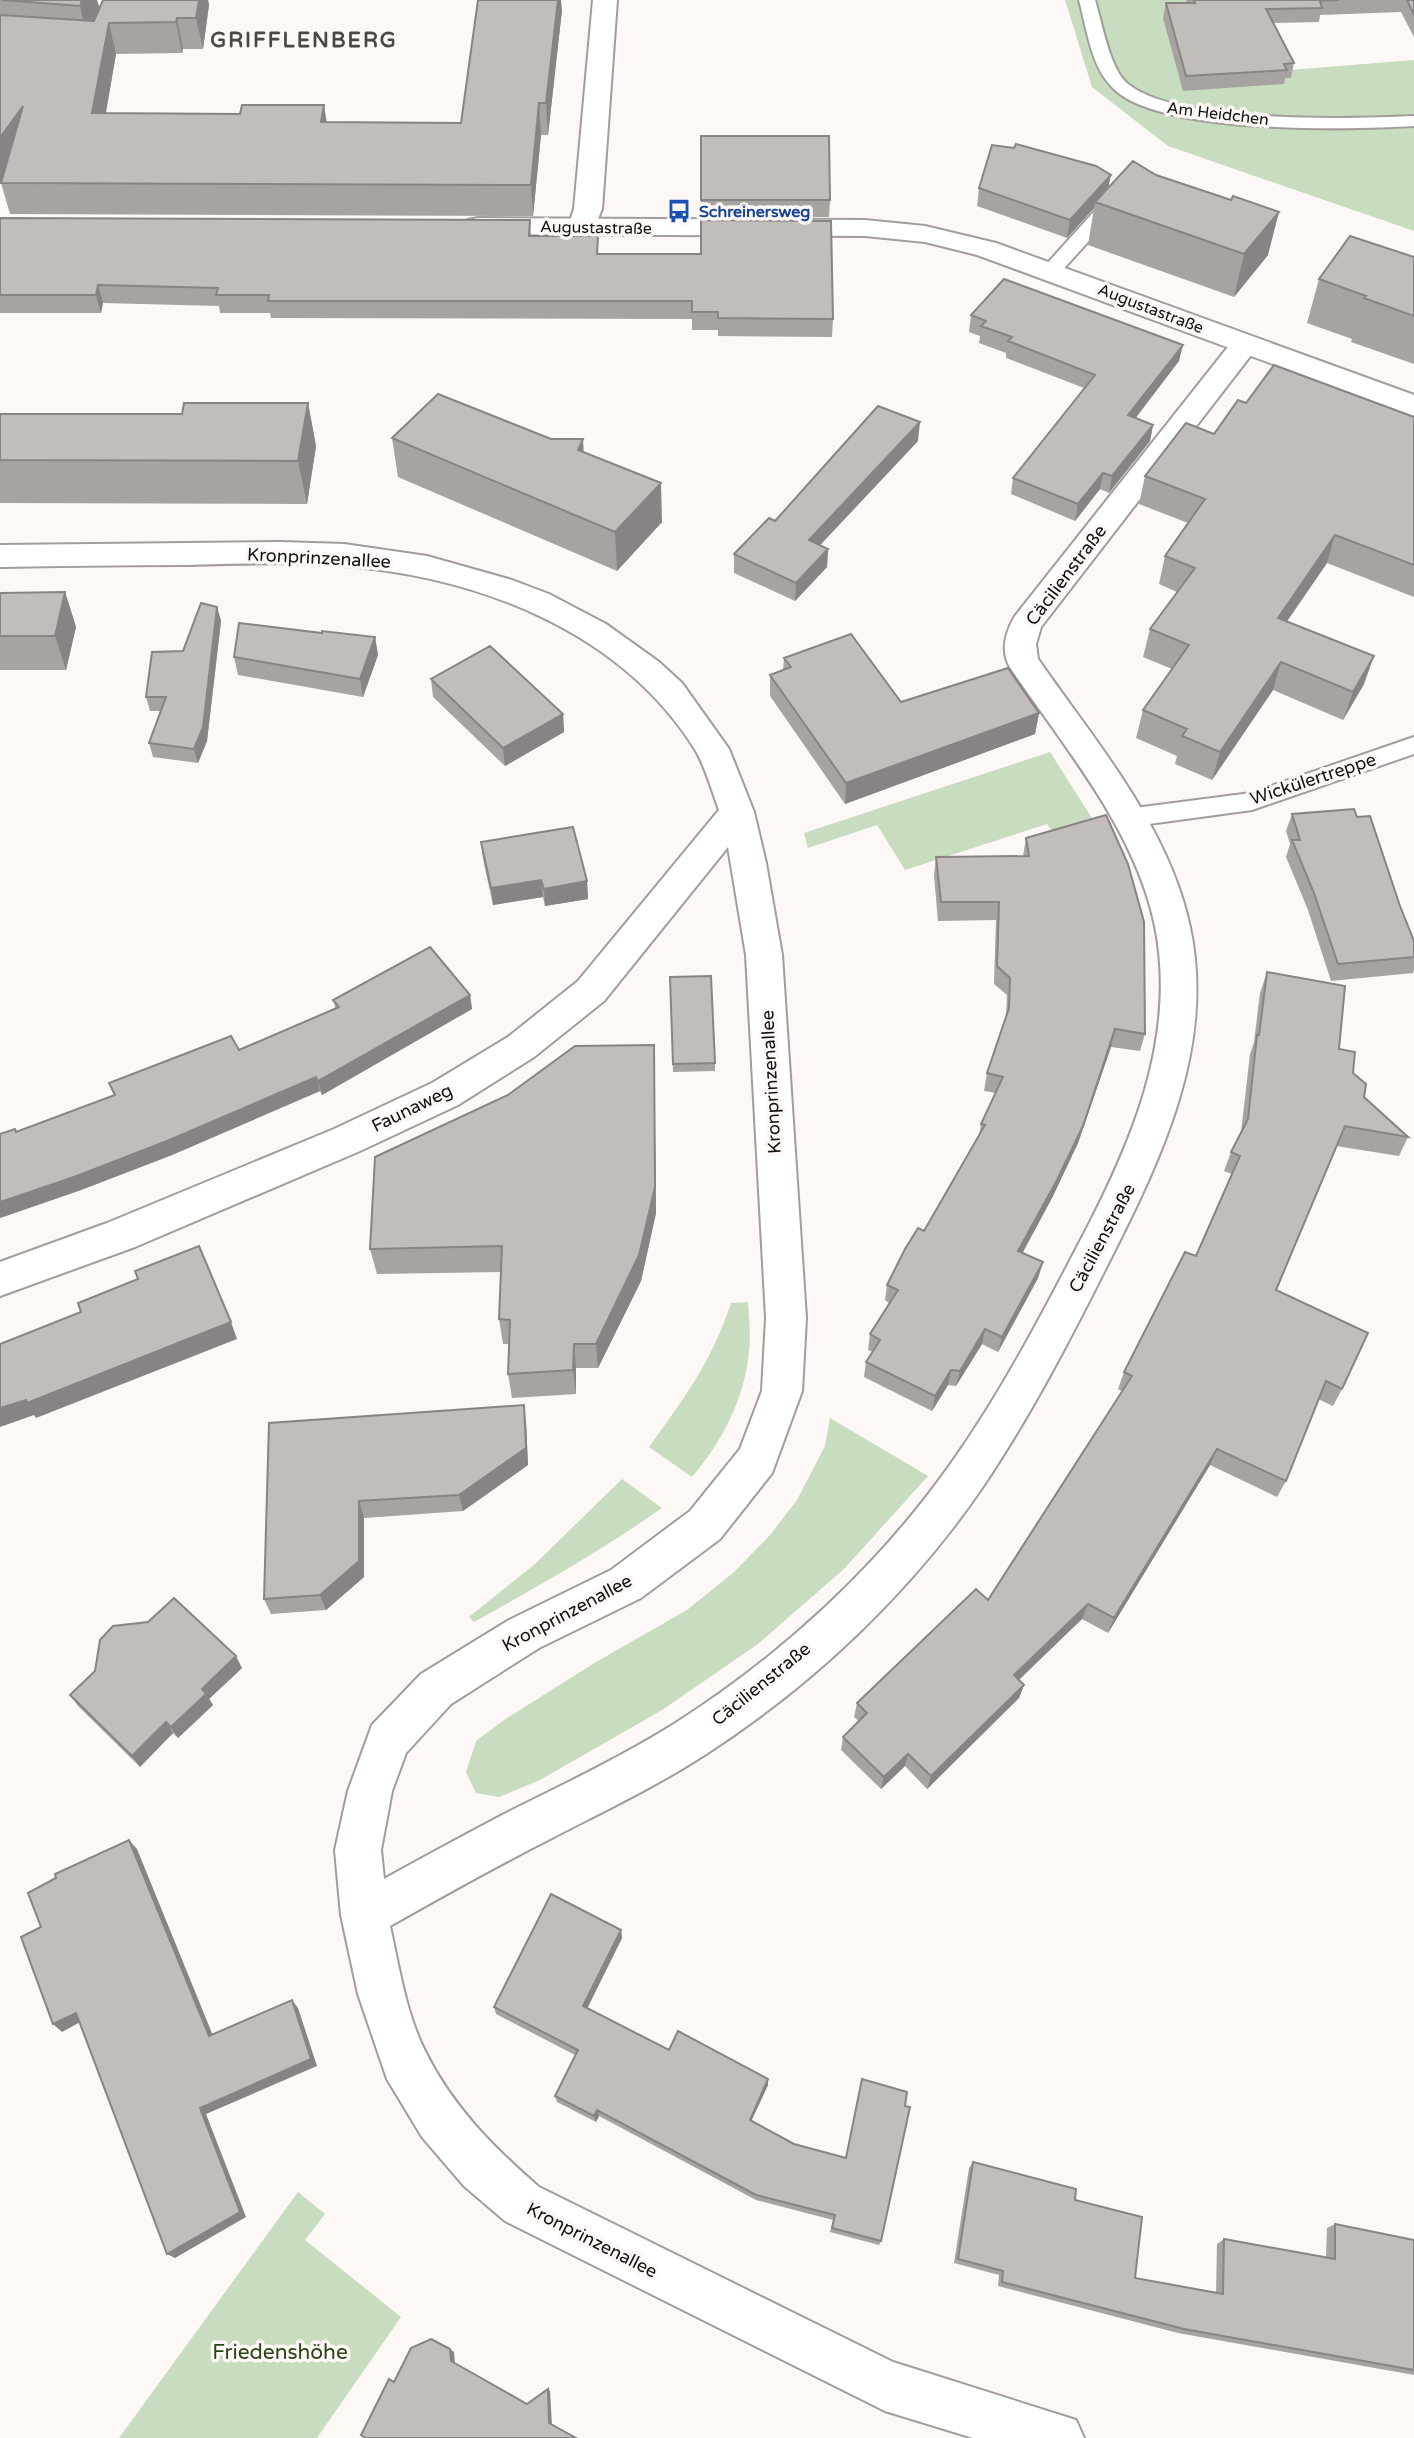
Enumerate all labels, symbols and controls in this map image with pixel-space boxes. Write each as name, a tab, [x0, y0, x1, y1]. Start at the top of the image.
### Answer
district label: GRIFFLENBERG	[210, 28, 398, 53]
street label: Am Heidchen	[1166, 98, 1270, 130]
bus stop icon: Schreinersweg	[665, 197, 693, 225]
place label: Schreinersweg	[699, 202, 810, 222]
street label: Augustastraße	[540, 217, 652, 239]
street label: Augustastraße	[1095, 280, 1206, 338]
street label: Cäcilienstraße	[1021, 520, 1111, 630]
street label: Kronprinzenallee	[247, 543, 391, 573]
street label: Wickülertreppe	[1247, 748, 1379, 810]
street label: Kronprinzenallee	[756, 1010, 786, 1154]
street label: Faunaweg	[368, 1079, 456, 1137]
street label: Cäcilienstraße	[1064, 1180, 1140, 1296]
street label: Kronprinzenallee	[498, 1570, 636, 1656]
street label: Cäcilienstraße	[707, 1638, 815, 1730]
street label: Kronprinzenallee	[523, 2198, 661, 2282]
park label: Friedenshöhe	[212, 2340, 348, 2365]

